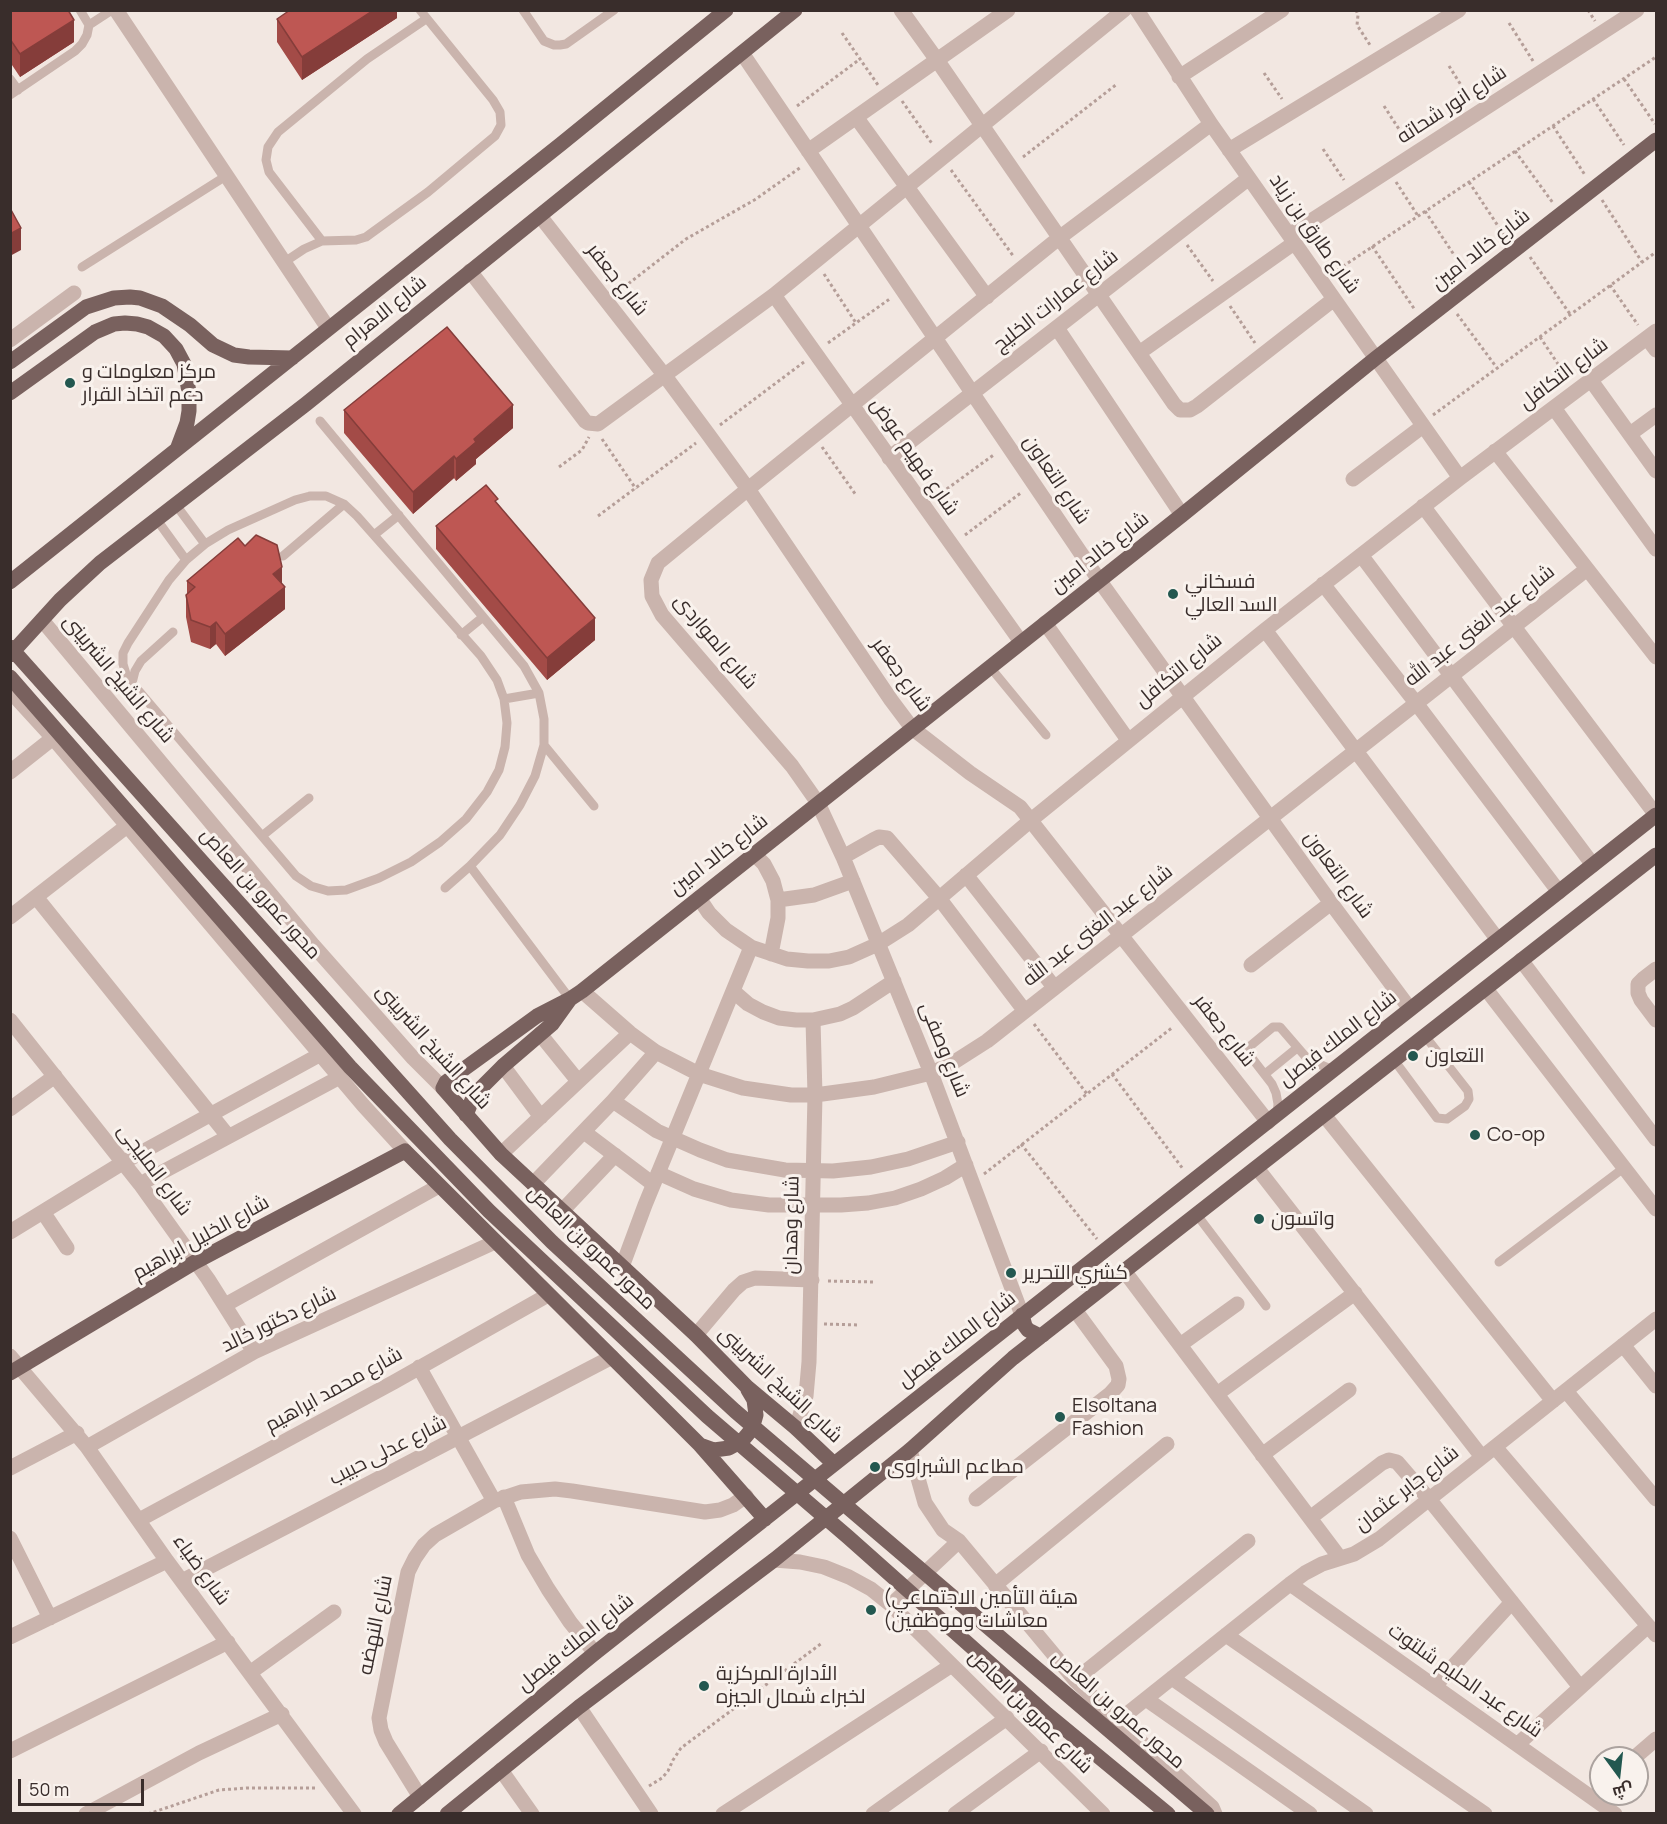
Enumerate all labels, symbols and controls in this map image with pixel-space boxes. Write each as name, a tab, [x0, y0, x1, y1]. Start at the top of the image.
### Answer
street label: شارع انور شحاته	[1393, 61, 1511, 149]
street label: شارع طارق بن زياد	[1264, 169, 1364, 299]
street label: شارع خالد امين	[1427, 204, 1535, 296]
street label: شارع جعفر	[581, 239, 653, 321]
street label: شارع عمارات الخليج	[989, 245, 1123, 357]
street label: شارع الاهرام	[338, 271, 432, 353]
street label: شارع التكافل	[1515, 333, 1613, 415]
place label: مركز معلومات و دعم اتخاذ القرار	[82, 360, 216, 407]
marker: مركز معلومات و دعم اتخاذ القرار	[63, 376, 77, 390]
street label: شارع فهيم عوض	[864, 393, 964, 521]
street label: شارع التعاون	[1017, 431, 1095, 529]
street label: شارع خالد امين	[1046, 507, 1154, 599]
street label: شارع عبد الغنى عبد الله	[1400, 560, 1560, 692]
place label: فسخاني السد العالي	[1185, 570, 1278, 617]
marker: فسخاني السد العالي	[1166, 587, 1180, 601]
street label: شارع المواردى	[668, 590, 762, 694]
street label: شارع الشيخ الشربينى	[57, 610, 179, 748]
street label: شارع التكافل	[1131, 629, 1227, 713]
street label: شارع جعفر	[866, 633, 936, 717]
street label: شارع خالد امين	[665, 809, 773, 901]
street label: محور عمرو بن العاص	[195, 823, 325, 965]
street label: شارع التعاون	[1298, 827, 1378, 923]
street label: شارع عبد الغنى عبد الله	[1018, 860, 1178, 992]
street label: شارع الشيخ الشربينى	[370, 979, 496, 1115]
street label: شارع الملك فيصل	[1274, 986, 1402, 1092]
street label: شارع جعفر	[1188, 990, 1260, 1072]
street label: شارع وصفى	[914, 999, 974, 1101]
place label: التعاون	[1425, 1044, 1485, 1068]
marker: التعاون	[1406, 1049, 1420, 1063]
street label: شارع المليجى	[112, 1119, 196, 1221]
place label: Co-op	[1487, 1123, 1545, 1147]
marker: Co-op	[1468, 1128, 1482, 1142]
street label: شارع وهدان	[779, 1175, 805, 1275]
street label: محور عمرو بن العاص	[522, 1181, 660, 1315]
street label: شارع الخليل ابراهيم	[128, 1190, 274, 1286]
place label: واتسون	[1271, 1207, 1335, 1231]
marker: واتسون	[1252, 1212, 1266, 1226]
place label: كشري التحرير	[1023, 1261, 1128, 1285]
marker: كشري التحرير	[1004, 1266, 1018, 1280]
street label: شارع دكتور خالد	[218, 1282, 340, 1358]
street label: شارع الملك فيصل	[893, 1287, 1021, 1393]
street label: شارع الشيخ الشربينى	[713, 1322, 847, 1448]
street label: شارع محمد ابراهيم	[261, 1342, 407, 1438]
place label: Elsoltana Fashion	[1072, 1394, 1157, 1441]
marker: Elsoltana Fashion	[1053, 1410, 1067, 1424]
street label: شارع عدلى حبيب	[325, 1411, 451, 1491]
street label: شارع جابر عثمان	[1350, 1441, 1464, 1537]
place label: مطاعم الشبراوى	[887, 1455, 1024, 1479]
marker: مطاعم الشبراوى	[868, 1460, 882, 1474]
street label: شارع ضياء	[167, 1530, 235, 1610]
street label: شارع النهضه	[354, 1573, 398, 1677]
place label: (هيئة التأمين الاجتماعي (معاشات وموظفين	[883, 1586, 1078, 1633]
street label: شارع الملك فيصل	[513, 1589, 639, 1697]
marker: (هيئة التأمين الاجتماعي (معاشات وموظفين	[864, 1603, 878, 1617]
street label: شارع عبد الحليم شلتوت	[1383, 1619, 1547, 1743]
street label: شارع عمرو بن العاص	[963, 1645, 1097, 1779]
street label: محور عمرو بن العاص	[1047, 1646, 1189, 1774]
place label: الأدارة المركزية لخبراء شمال الجيزه	[716, 1662, 865, 1709]
marker: الأدارة المركزية لخبراء شمال الجيزه	[697, 1679, 711, 1693]
north arrow	[1589, 1746, 1649, 1806]
scale bar	[21, 1767, 147, 1805]
text: 50 m	[29, 1777, 69, 1801]
text: ش	[1610, 1778, 1636, 1805]

